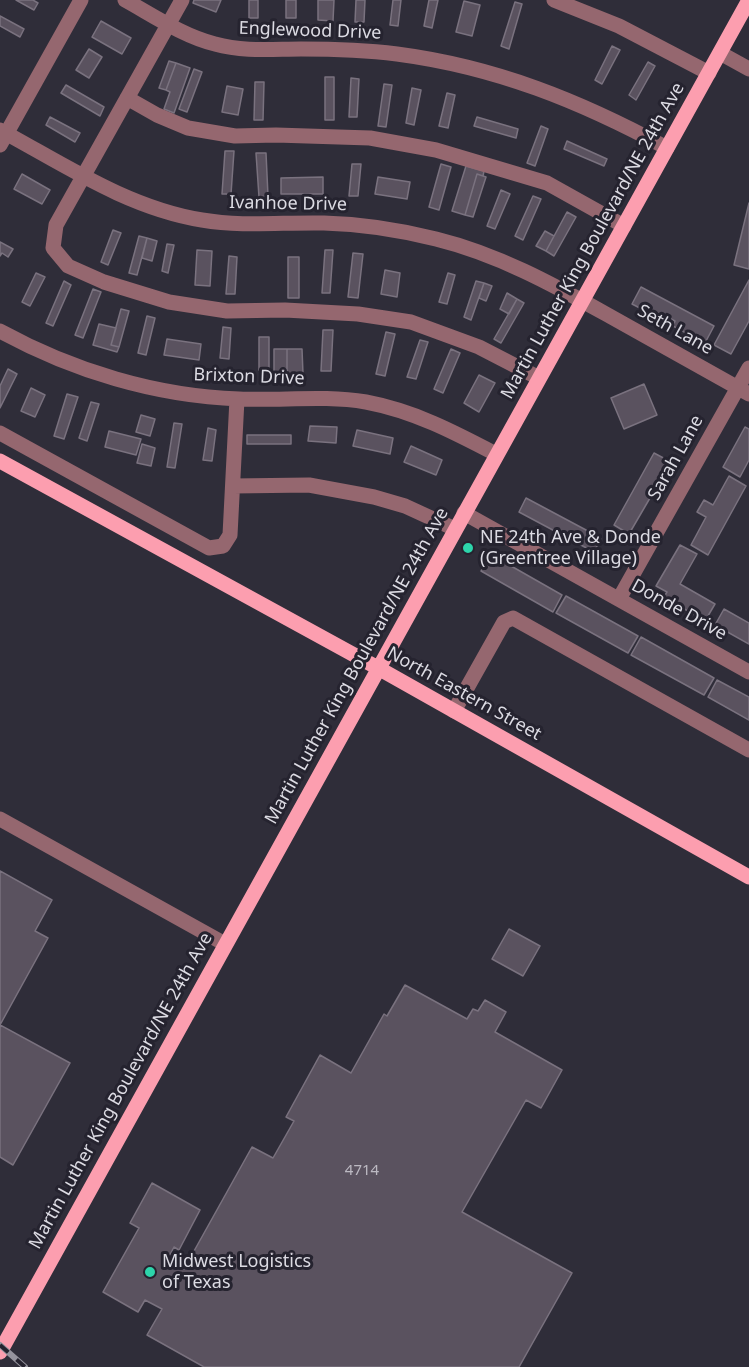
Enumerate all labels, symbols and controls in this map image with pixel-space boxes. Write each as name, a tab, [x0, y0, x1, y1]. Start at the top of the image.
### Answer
street label: Englewood Drive	[238, 18, 382, 44]
street label: Martin Luther King Boulevard/NE 24th Ave	[497, 79, 689, 403]
street label: Ivanhoe Drive	[229, 192, 347, 216]
street label: Seth Lane	[633, 300, 717, 360]
street label: Brixton Drive	[193, 364, 305, 390]
street label: Sarah Lane	[644, 412, 708, 504]
street label: Martin Luther King Boulevard/NE 24th Ave	[261, 504, 453, 828]
place label: NE 24th Ave & Donde (Greentree Village)	[480, 527, 661, 570]
marker: NE 24th Ave & Donde (Greentree Village)	[461, 541, 475, 555]
street label: Donde Drive	[628, 575, 730, 645]
street label: North Eastern Street	[383, 643, 545, 745]
street label: Martin Luther King Boulevard/NE 24th Ave	[25, 929, 217, 1253]
house number: 4714	[345, 1162, 379, 1180]
place label: Midwest Logistics of Texas	[162, 1251, 311, 1294]
marker: Midwest Logistics of Texas	[143, 1265, 157, 1279]

